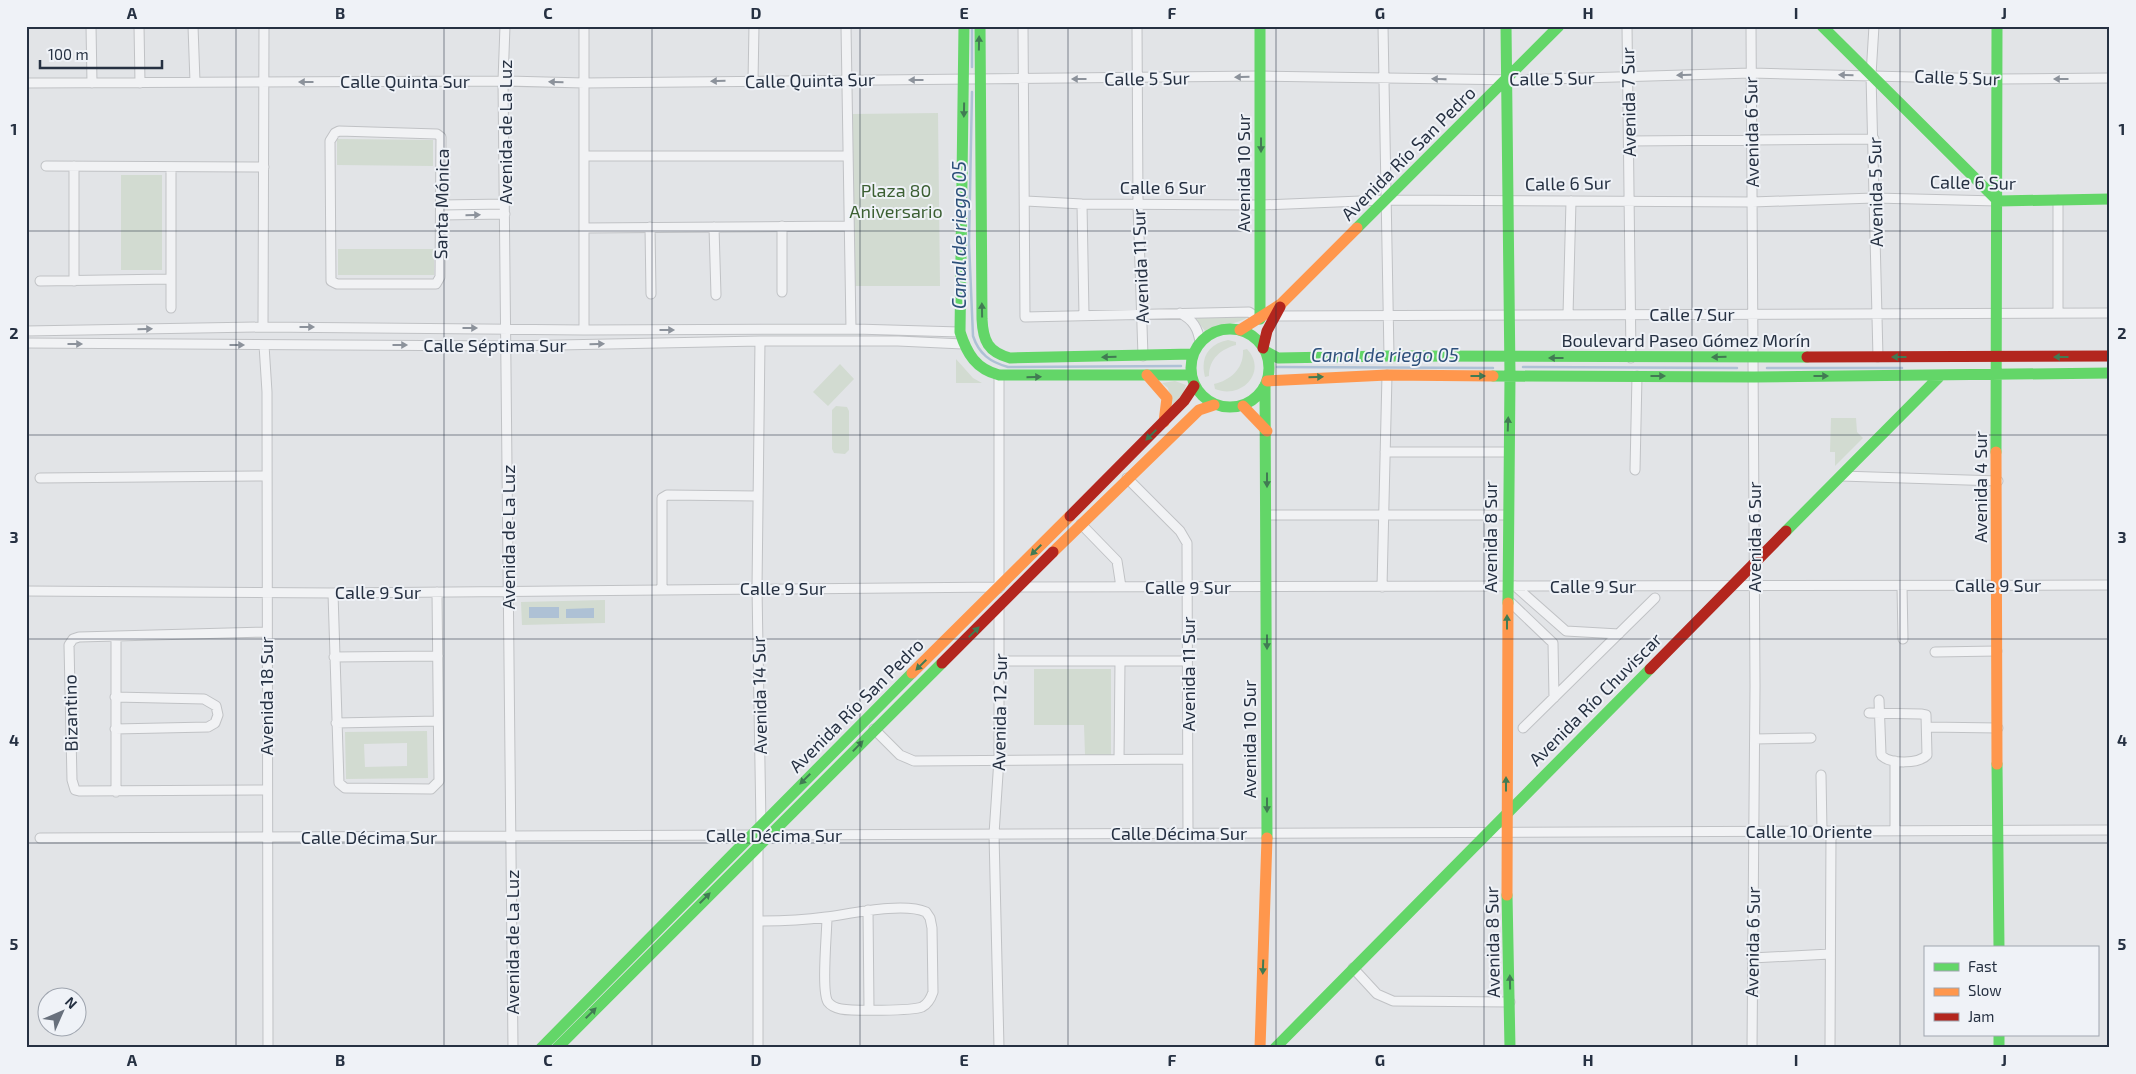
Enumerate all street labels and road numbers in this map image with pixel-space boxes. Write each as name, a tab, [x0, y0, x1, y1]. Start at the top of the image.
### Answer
street label: Avenida 7 Sur	[1616, 47, 1640, 157]
street label: Avenida de La Luz	[494, 60, 516, 204]
street label: Calle 5 Sur	[1914, 65, 2000, 89]
street label: Calle 5 Sur	[1104, 66, 1190, 90]
street label: Calle 5 Sur	[1509, 66, 1595, 90]
street label: Calle Quinta Sur	[745, 68, 875, 92]
street label: Calle Quinta Sur	[340, 70, 470, 92]
street label: Avenida 6 Sur	[1739, 76, 1763, 188]
street label: Avenida Río San Pedro	[1336, 81, 1480, 225]
street label: Avenida 10 Sur	[1232, 114, 1254, 232]
street label: Avenida 5 Sur	[1863, 137, 1887, 247]
street label: Santa Mónica	[429, 148, 453, 260]
street label: Calle 6 Sur	[1930, 170, 2016, 194]
street label: Calle 6 Sur	[1525, 171, 1611, 195]
street label: Calle 6 Sur	[1120, 176, 1206, 198]
street label: Avenida 11 Sur	[1127, 208, 1153, 324]
street label: Calle 7 Sur	[1649, 303, 1735, 325]
street label: Boulevard Paseo Gómez Morín	[1561, 329, 1811, 351]
street label: Calle Séptima Sur	[423, 334, 567, 356]
street label: Avenida 4 Sur	[1969, 431, 1991, 543]
street label: Avenida de La Luz	[497, 465, 519, 609]
street label: Avenida 8 Sur	[1479, 481, 1501, 593]
street label: Avenida 6 Sur	[1743, 482, 1765, 592]
street label: Calle 9 Sur	[1955, 574, 2041, 596]
street label: Calle 9 Sur	[1550, 575, 1636, 597]
street label: Calle 9 Sur	[1145, 576, 1231, 598]
street label: Calle 9 Sur	[740, 577, 826, 599]
street label: Calle 9 Sur	[335, 581, 421, 603]
street label: Avenida 11 Sur	[1177, 617, 1199, 731]
street label: Avenida Río Chuviscar	[1524, 628, 1666, 770]
street label: Avenida Río San Pedro	[784, 633, 928, 777]
street label: Avenida 14 Sur	[747, 635, 771, 755]
street label: Avenida 18 Sur	[255, 637, 277, 755]
street label: Avenida 12 Sur	[987, 653, 1011, 771]
street label: Bizantino	[58, 674, 82, 752]
street label: Avenida 10 Sur	[1238, 680, 1260, 798]
street label: Calle 10 Oriente	[1746, 820, 1872, 842]
street label: Calle Décima Sur	[1111, 822, 1247, 844]
street label: Calle Décima Sur	[706, 824, 842, 846]
street label: Calle Décima Sur	[301, 826, 437, 848]
street label: Avenida de La Luz	[501, 870, 523, 1014]
street label: Avenida 8 Sur	[1480, 886, 1504, 998]
street label: Avenida 6 Sur	[1740, 886, 1764, 998]

